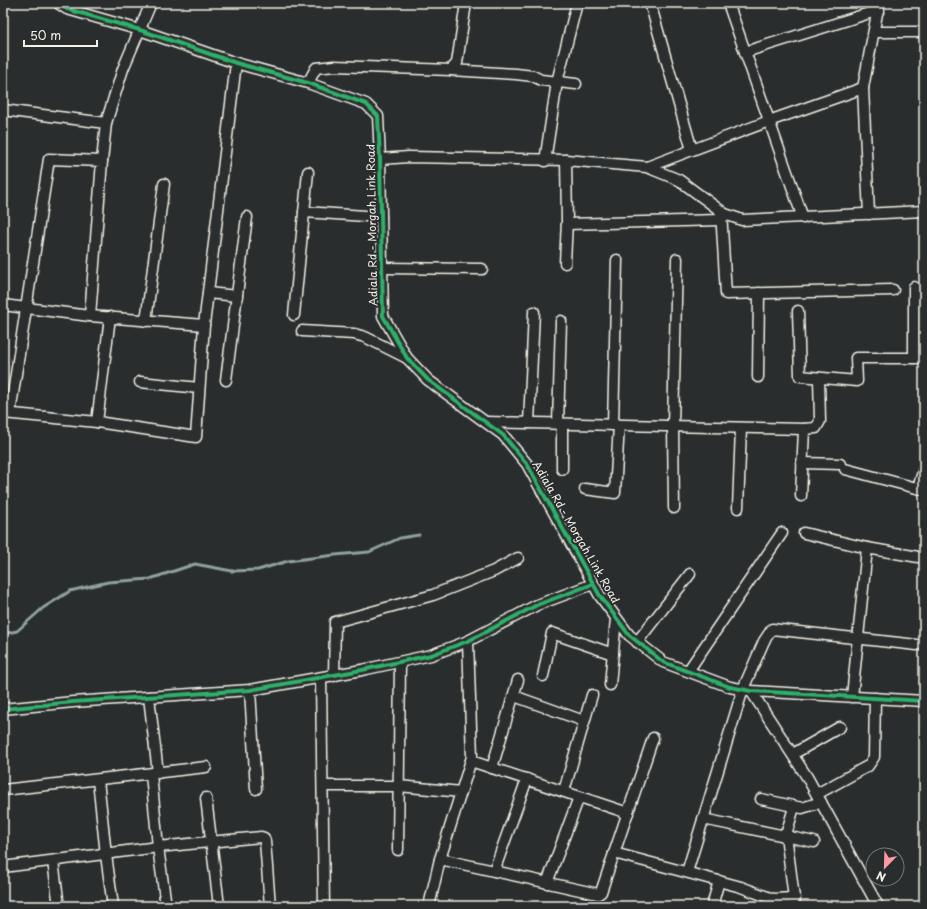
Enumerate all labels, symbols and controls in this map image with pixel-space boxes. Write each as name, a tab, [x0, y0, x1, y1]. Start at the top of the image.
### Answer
scale bar	[24, 22, 97, 48]
text: 50 m	[30, 26, 61, 44]
street label: Adiala Rd - Morgah Link Road	[362, 144, 381, 306]
street label: Adiala Rd - Morgah Link Road	[529, 457, 624, 606]
north arrow	[865, 847, 905, 887]
text: N	[873, 867, 888, 886]

